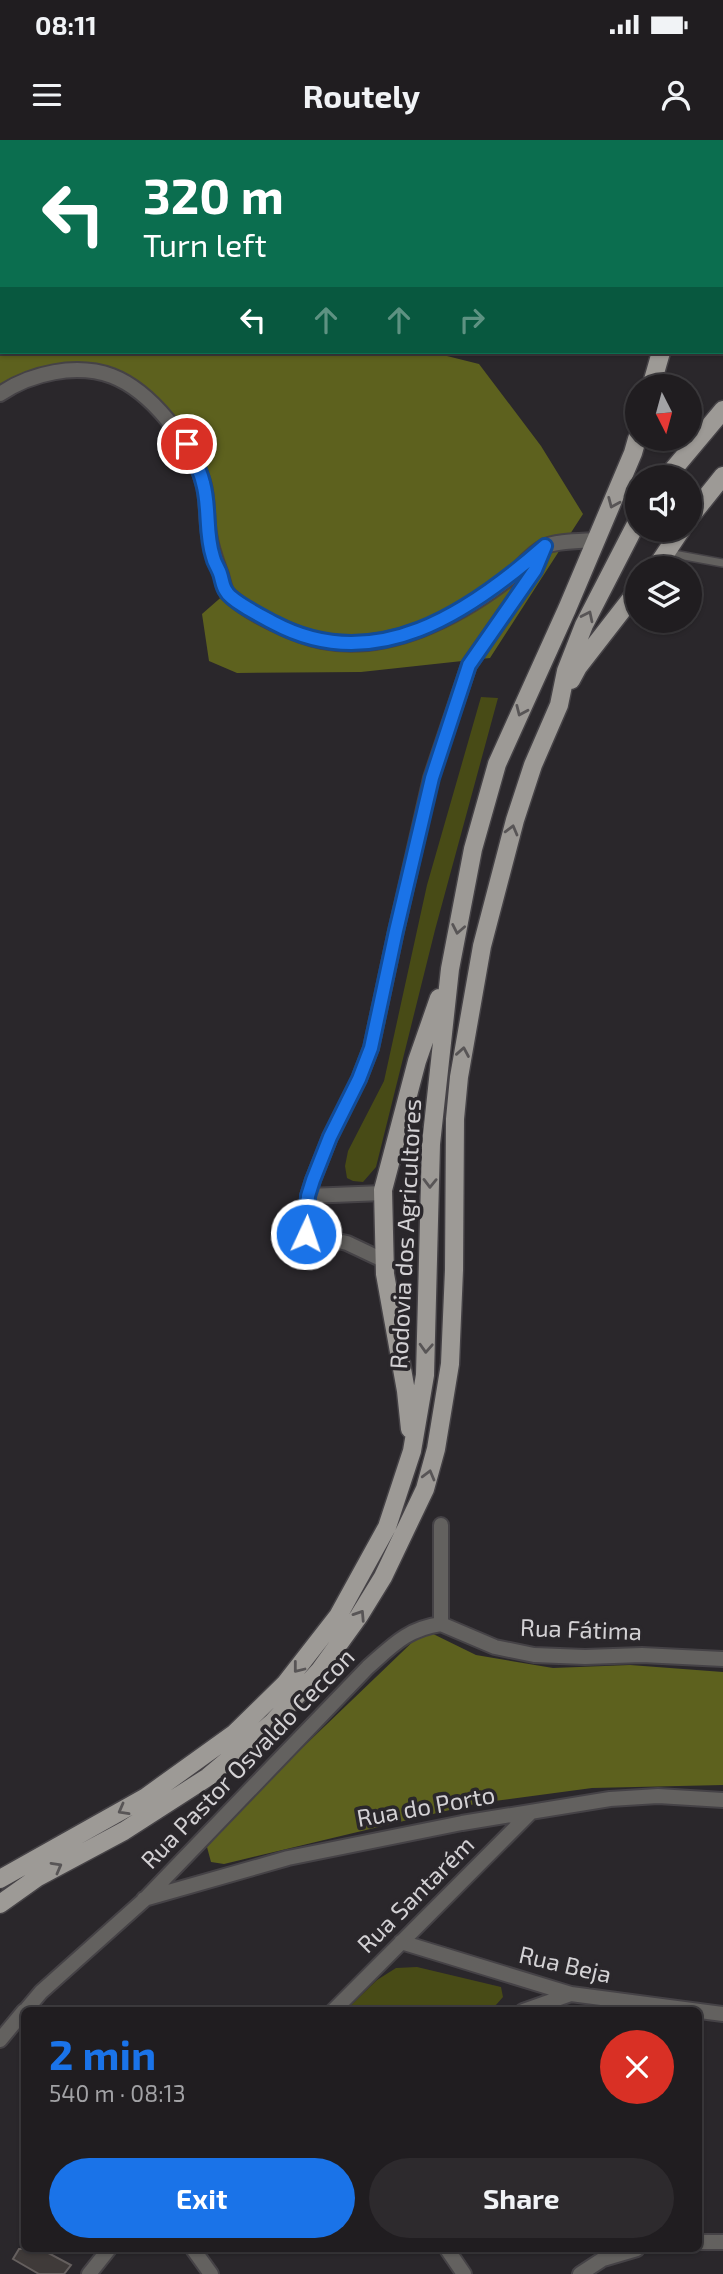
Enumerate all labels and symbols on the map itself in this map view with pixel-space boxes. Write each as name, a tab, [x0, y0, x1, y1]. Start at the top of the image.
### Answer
north arrow	[625, 374, 702, 452]
pin	[157, 414, 217, 474]
one-way arrow	[607, 496, 621, 508]
one-way arrow	[580, 611, 594, 623]
one-way arrow	[515, 704, 529, 716]
one-way arrow	[504, 824, 519, 836]
one-way arrow	[451, 923, 466, 935]
one-way arrow	[455, 1046, 470, 1057]
street label: Rodovia dos Agricultores	[383, 1098, 426, 1370]
one-way arrow	[423, 1178, 438, 1189]
position arrow	[269, 1197, 343, 1271]
one-way arrow	[419, 1342, 434, 1353]
one-way arrow	[421, 1469, 435, 1481]
one-way arrow	[351, 1610, 364, 1623]
street label: Rua Fátima	[520, 1612, 642, 1645]
street label: Rua Pastor Osvaldo Ceccon	[134, 1642, 360, 1874]
one-way arrow	[294, 1660, 307, 1672]
street label: Rua do Porto	[354, 1779, 497, 1832]
one-way arrow	[117, 1802, 130, 1815]
street label: Rua Santarém	[351, 1830, 479, 1958]
one-way arrow	[50, 1862, 62, 1875]
street label: Rua Beja	[516, 1939, 614, 1988]

